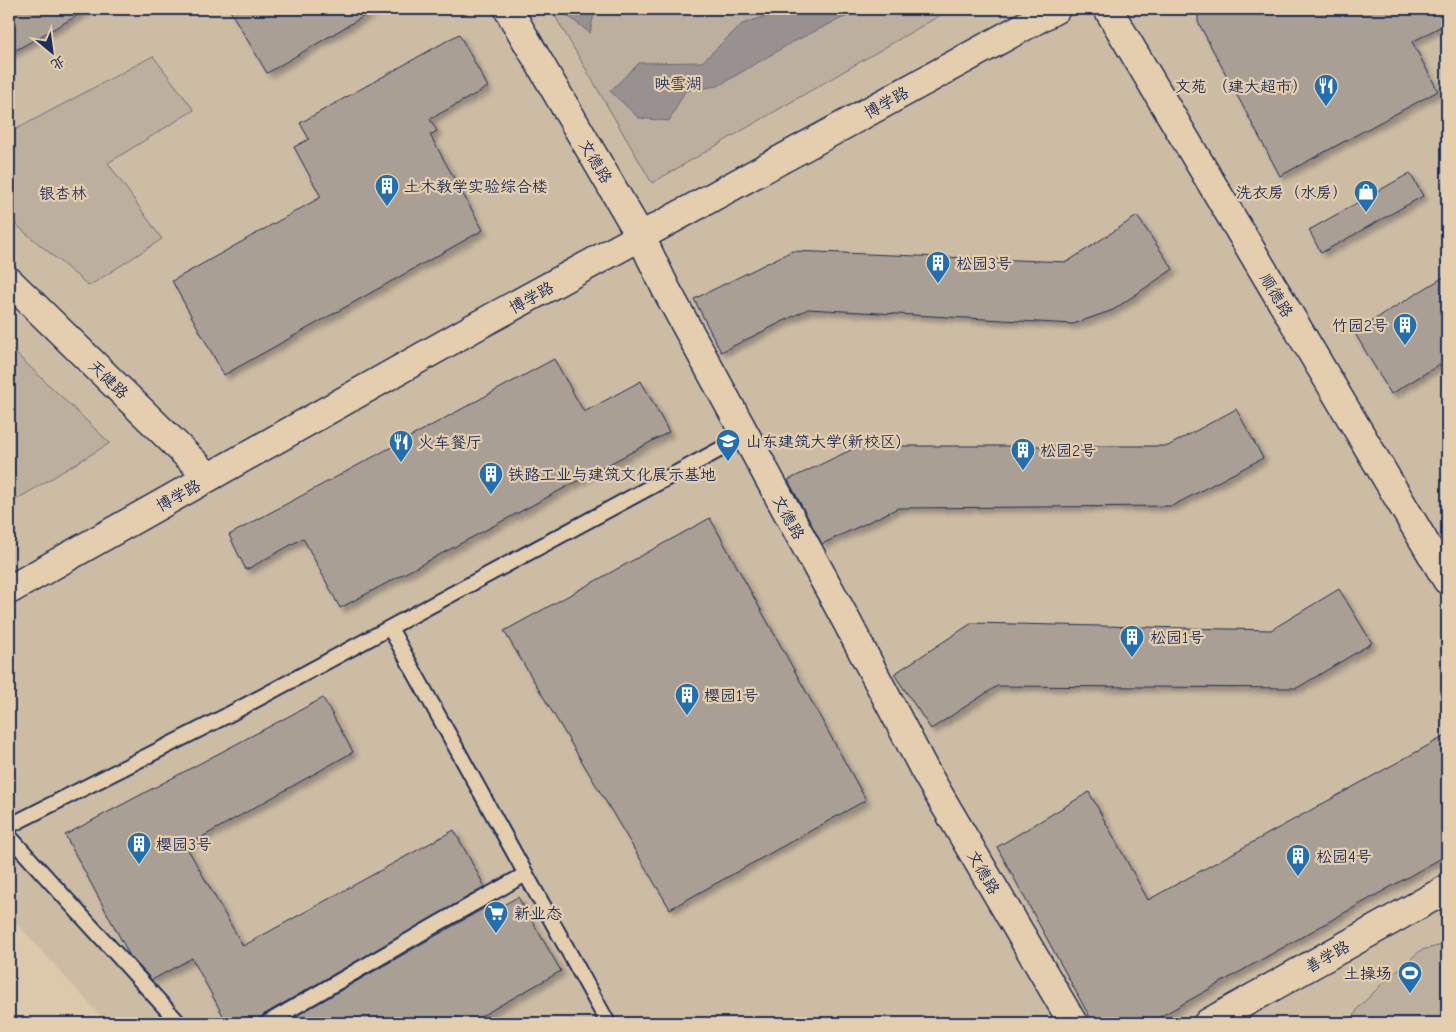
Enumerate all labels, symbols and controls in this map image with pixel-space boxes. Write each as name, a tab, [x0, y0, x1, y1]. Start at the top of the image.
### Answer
north arrow	[28, 28, 78, 78]
text: 北	[48, 52, 68, 74]
restaurant icon: 文苑 （建大超市）	[1313, 73, 1339, 107]
park label: 映雪湖	[654, 75, 702, 93]
place label: 文苑 （建大超市）	[1175, 78, 1308, 96]
street label: 博学路	[861, 83, 912, 122]
street label: 文德路	[575, 136, 615, 187]
building icon: 土木教学实验综合楼	[374, 173, 400, 207]
place label: 土木教学实验综合楼	[404, 178, 548, 196]
shop icon: 洗衣房（水房）	[1353, 179, 1379, 213]
place label: 洗衣房（水房）	[1236, 184, 1348, 202]
park label: 银杏林	[39, 185, 87, 203]
building icon: 松园3号	[925, 250, 951, 284]
place label: 松园3号	[956, 255, 1012, 273]
street label: 顺德路	[1256, 270, 1296, 321]
street label: 博学路	[506, 278, 557, 317]
building icon: 竹园2号	[1392, 312, 1418, 346]
place label: 竹园2号	[1332, 317, 1388, 335]
street label: 天健路	[85, 357, 132, 403]
school or university icon: 山东建筑大学(新校区)	[715, 428, 741, 462]
restaurant icon: 火车餐厅	[388, 429, 414, 463]
place label: 山东建筑大学(新校区)	[746, 433, 901, 451]
place label: 火车餐厅	[418, 434, 482, 452]
building icon: 松园2号	[1010, 437, 1036, 471]
place label: 松园2号	[1040, 442, 1096, 460]
building icon: 铁路工业与建筑文化展示基地	[478, 461, 504, 495]
place label: 铁路工业与建筑文化展示基地	[508, 466, 716, 484]
street label: 博学路	[153, 476, 204, 515]
street label: 文德路	[769, 492, 808, 543]
building icon: 松园1号	[1119, 624, 1145, 658]
place label: 松园1号	[1150, 629, 1204, 647]
building icon: 樱园1号	[674, 682, 700, 716]
place label: 樱园1号	[704, 687, 758, 705]
building icon: 樱园3号	[126, 831, 152, 865]
place label: 樱园3号	[156, 836, 212, 854]
building icon: 松园4号	[1285, 843, 1311, 877]
street label: 文德路	[963, 847, 1003, 898]
place label: 松园4号	[1316, 848, 1372, 866]
supermarket icon: 新业态	[483, 900, 509, 934]
place label: 新业态	[514, 905, 562, 923]
street label: 善学路	[1302, 937, 1353, 976]
sports icon: 土操场	[1397, 960, 1423, 994]
place label: 土操场	[1344, 965, 1392, 983]

